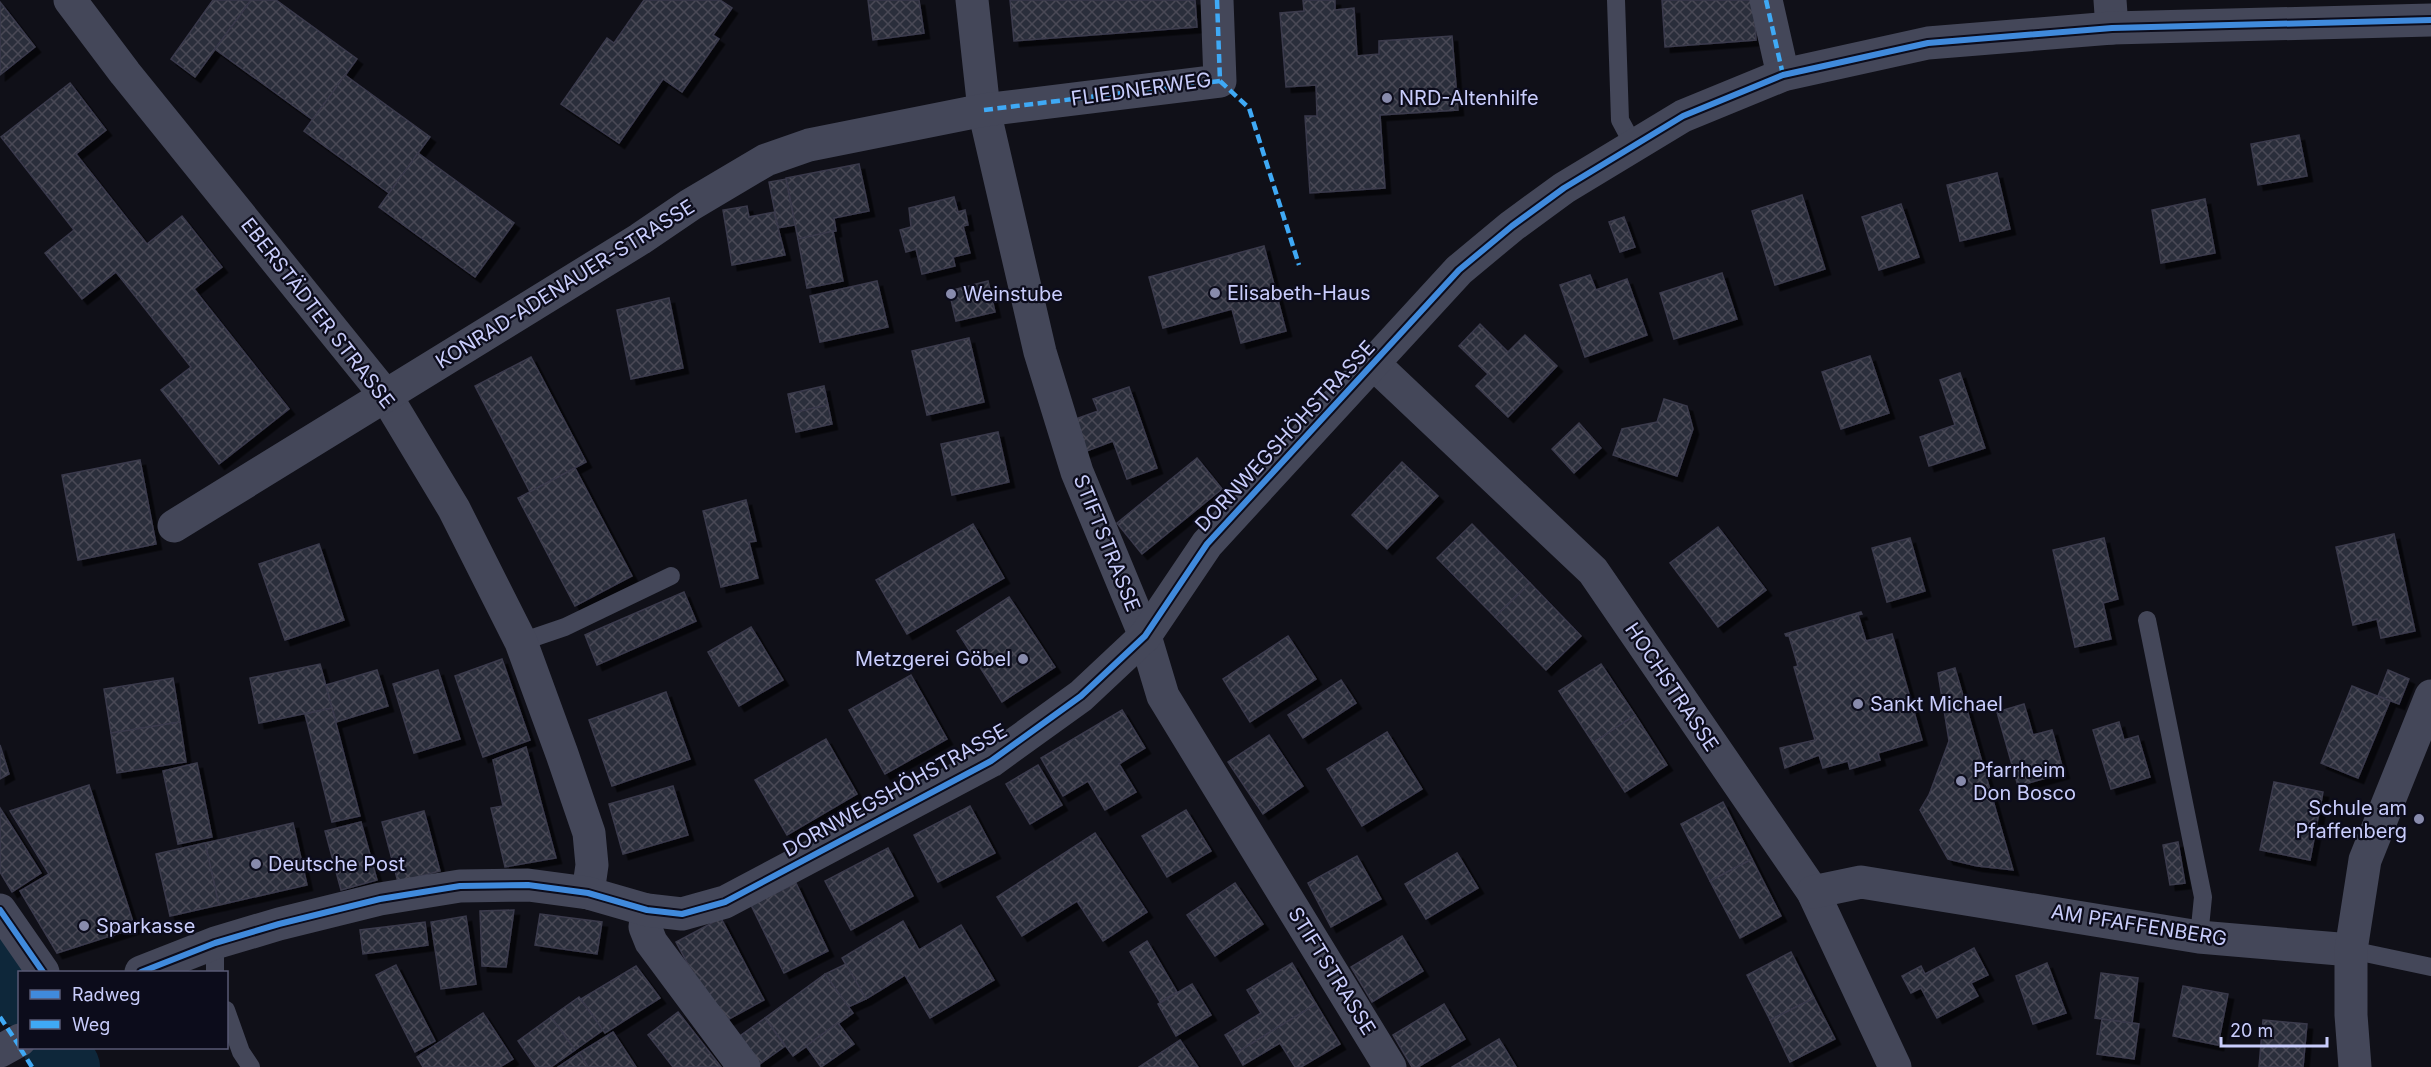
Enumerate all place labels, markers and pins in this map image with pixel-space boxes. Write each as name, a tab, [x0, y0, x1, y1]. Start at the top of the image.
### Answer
place label: NRD-Altenhilfe	[1399, 86, 1539, 110]
marker: NRD-Altenhilfe	[1380, 91, 1394, 105]
place label: Elisabeth-Haus	[1227, 281, 1370, 305]
place label: Weinstube	[963, 282, 1063, 306]
marker: Elisabeth-Haus	[1208, 286, 1222, 300]
marker: Weinstube	[944, 287, 958, 301]
place label: Metzgerei Göbel	[855, 647, 1011, 671]
marker: Metzgerei Göbel	[1016, 652, 1030, 666]
place label: Sankt Michael	[1870, 692, 2003, 716]
marker: Sankt Michael	[1851, 697, 1865, 711]
place label: Pfarrheim Don Bosco	[1973, 758, 2076, 805]
marker: Pfarrheim Don Bosco	[1954, 774, 1968, 788]
place label: Schule am Pfaffenberg	[2296, 796, 2407, 843]
marker: Schule am Pfaffenberg	[2412, 812, 2426, 826]
place label: Deutsche Post	[268, 852, 406, 876]
marker: Deutsche Post	[249, 857, 263, 871]
place label: Sparkasse	[96, 914, 195, 938]
marker: Sparkasse	[77, 919, 91, 933]

